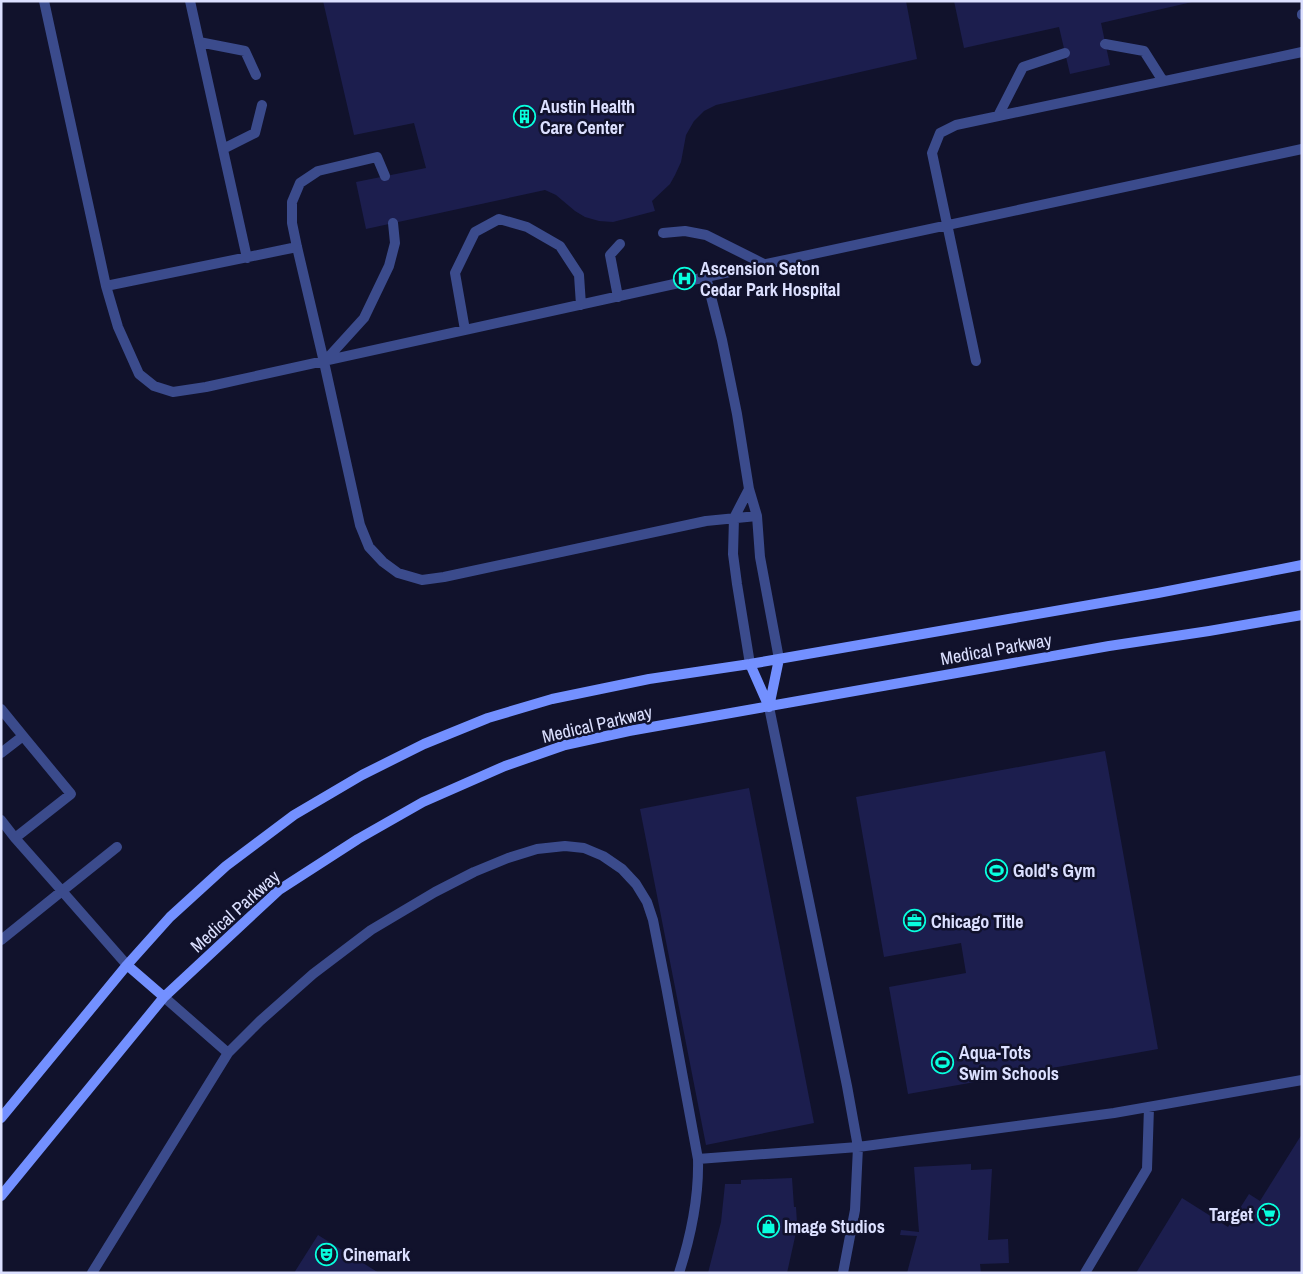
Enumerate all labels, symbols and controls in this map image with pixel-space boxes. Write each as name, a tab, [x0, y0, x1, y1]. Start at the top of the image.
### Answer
place label: Austin Health Care Center	[540, 94, 635, 140]
building icon: Austin Health Care Center	[512, 104, 536, 128]
place label: Ascension Seton Cedar Park Hospital	[700, 256, 840, 302]
hospital icon: Ascension Seton Cedar Park Hospital	[672, 266, 696, 290]
street label: Medical Parkway	[938, 627, 1054, 671]
street label: Medical Parkway	[539, 699, 655, 749]
sports icon: Gold's Gym	[985, 858, 1009, 882]
place label: Gold's Gym	[1013, 858, 1095, 883]
street label: Medical Parkway	[185, 864, 286, 958]
office icon: Chicago Title	[903, 909, 927, 933]
place label: Chicago Title	[931, 909, 1023, 934]
place label: Aqua-Tots Swim Schools	[959, 1040, 1059, 1086]
sports icon: Aqua-Tots Swim Schools	[931, 1050, 955, 1074]
place label: Target	[1209, 1202, 1253, 1227]
supermarket icon: Target	[1257, 1202, 1281, 1226]
shop icon: Image Studios	[756, 1214, 780, 1238]
place label: Image Studios	[784, 1214, 885, 1239]
theatre icon: Cinemark	[315, 1242, 339, 1266]
place label: Cinemark	[343, 1242, 411, 1267]

